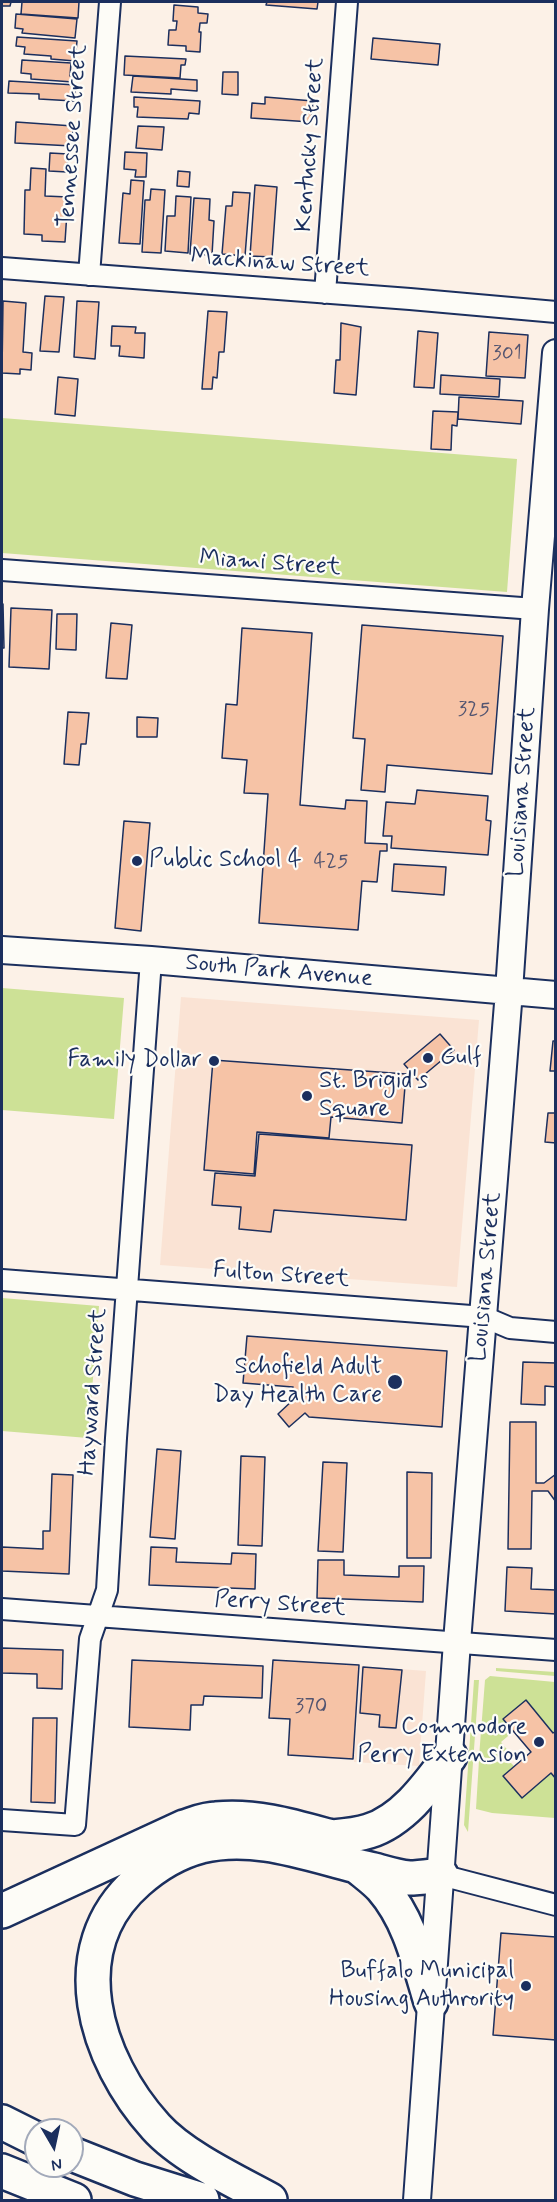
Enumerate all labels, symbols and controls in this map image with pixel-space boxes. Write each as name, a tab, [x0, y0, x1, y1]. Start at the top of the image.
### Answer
street label: Tennessee Street	[53, 44, 95, 228]
street label: Kentucky Street	[291, 57, 331, 233]
street label: Mackinaw Street	[190, 243, 370, 285]
house number: 301	[492, 342, 522, 368]
street label: Miami Street	[198, 545, 342, 583]
house number: 325	[458, 698, 490, 724]
street label: Louisiana Street	[503, 706, 543, 878]
place label: Public School 4	[149, 847, 302, 875]
house number: 425	[314, 850, 348, 876]
marker: Public School 4	[130, 854, 144, 868]
street label: South Park Avenue	[184, 949, 374, 995]
place label: Gulf	[440, 1044, 482, 1072]
place label: Family Dollar	[67, 1047, 202, 1075]
marker: Gulf	[421, 1051, 435, 1065]
marker: Family Dollar	[207, 1054, 221, 1068]
place label: St. Brigid's Square	[319, 1068, 428, 1124]
marker: St. Brigid's Square	[300, 1089, 314, 1103]
street label: Louisiana Street	[465, 1191, 509, 1363]
street label: Fulton Street	[212, 1257, 350, 1295]
street label: Hayward Street	[74, 1307, 114, 1477]
place label: Schofield Adult Day Health Care	[213, 1354, 382, 1410]
marker: Schofield Adult Day Health Care	[386, 1373, 404, 1391]
street label: Perry Street	[213, 1586, 347, 1624]
house number: 370	[295, 1695, 327, 1721]
place label: Commodore Perry Extension	[357, 1714, 527, 1770]
marker: Commodore Perry Extension	[532, 1735, 546, 1749]
place label: Buffalo Municipal Housing Authrority	[329, 1958, 514, 2014]
marker: Buffalo Municipal Housing Authrority	[519, 1979, 533, 1993]
north arrow	[24, 2118, 84, 2178]
text: N	[50, 2153, 63, 2176]

